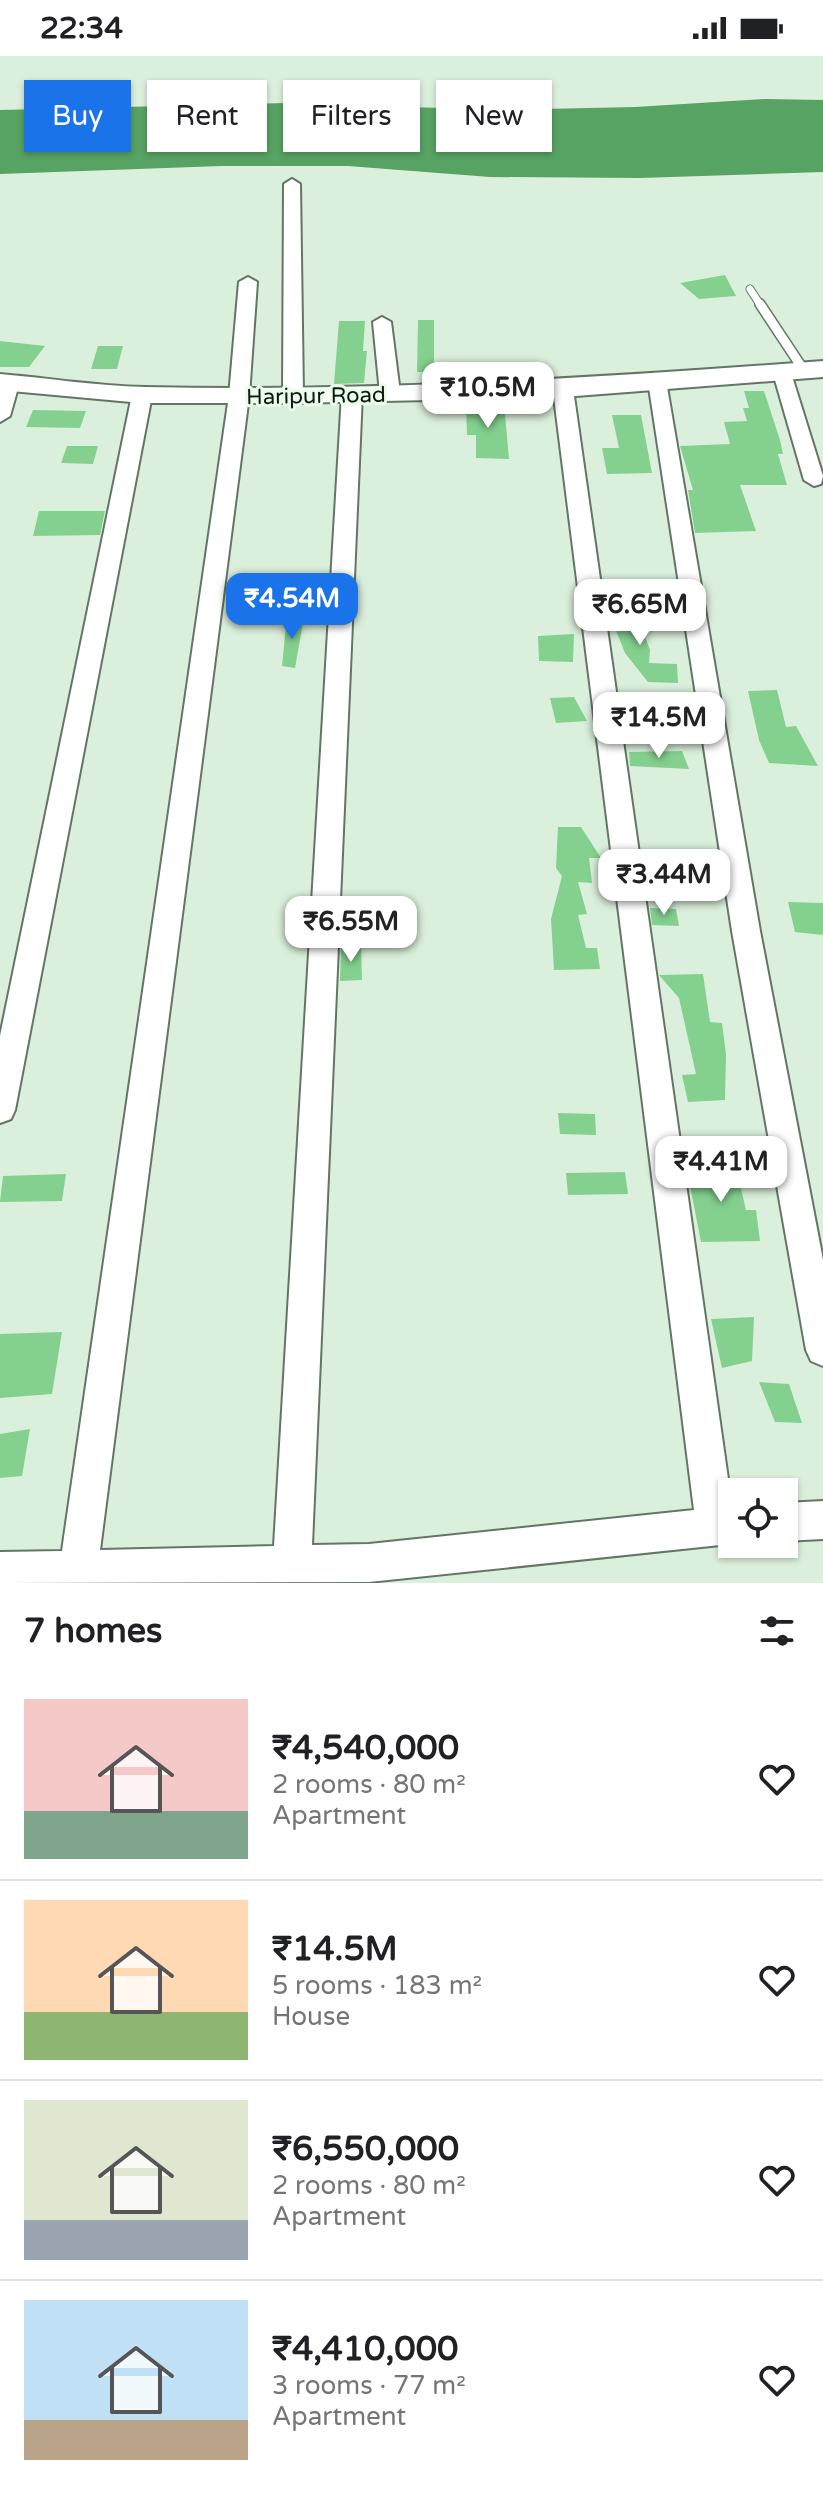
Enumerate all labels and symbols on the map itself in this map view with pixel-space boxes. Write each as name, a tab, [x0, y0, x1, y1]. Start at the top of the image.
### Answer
pin: ₹10.5M	[423, 362, 553, 430]
street label: Haripur Road	[246, 382, 386, 410]
pin: ₹4.54M	[227, 573, 357, 641]
pin: ₹6.65M	[575, 579, 705, 647]
pin: ₹14.5M	[594, 692, 724, 760]
pin: ₹3.44M	[599, 849, 729, 917]
pin: ₹6.55M	[286, 896, 416, 964]
pin: ₹4.41M	[656, 1136, 786, 1204]

